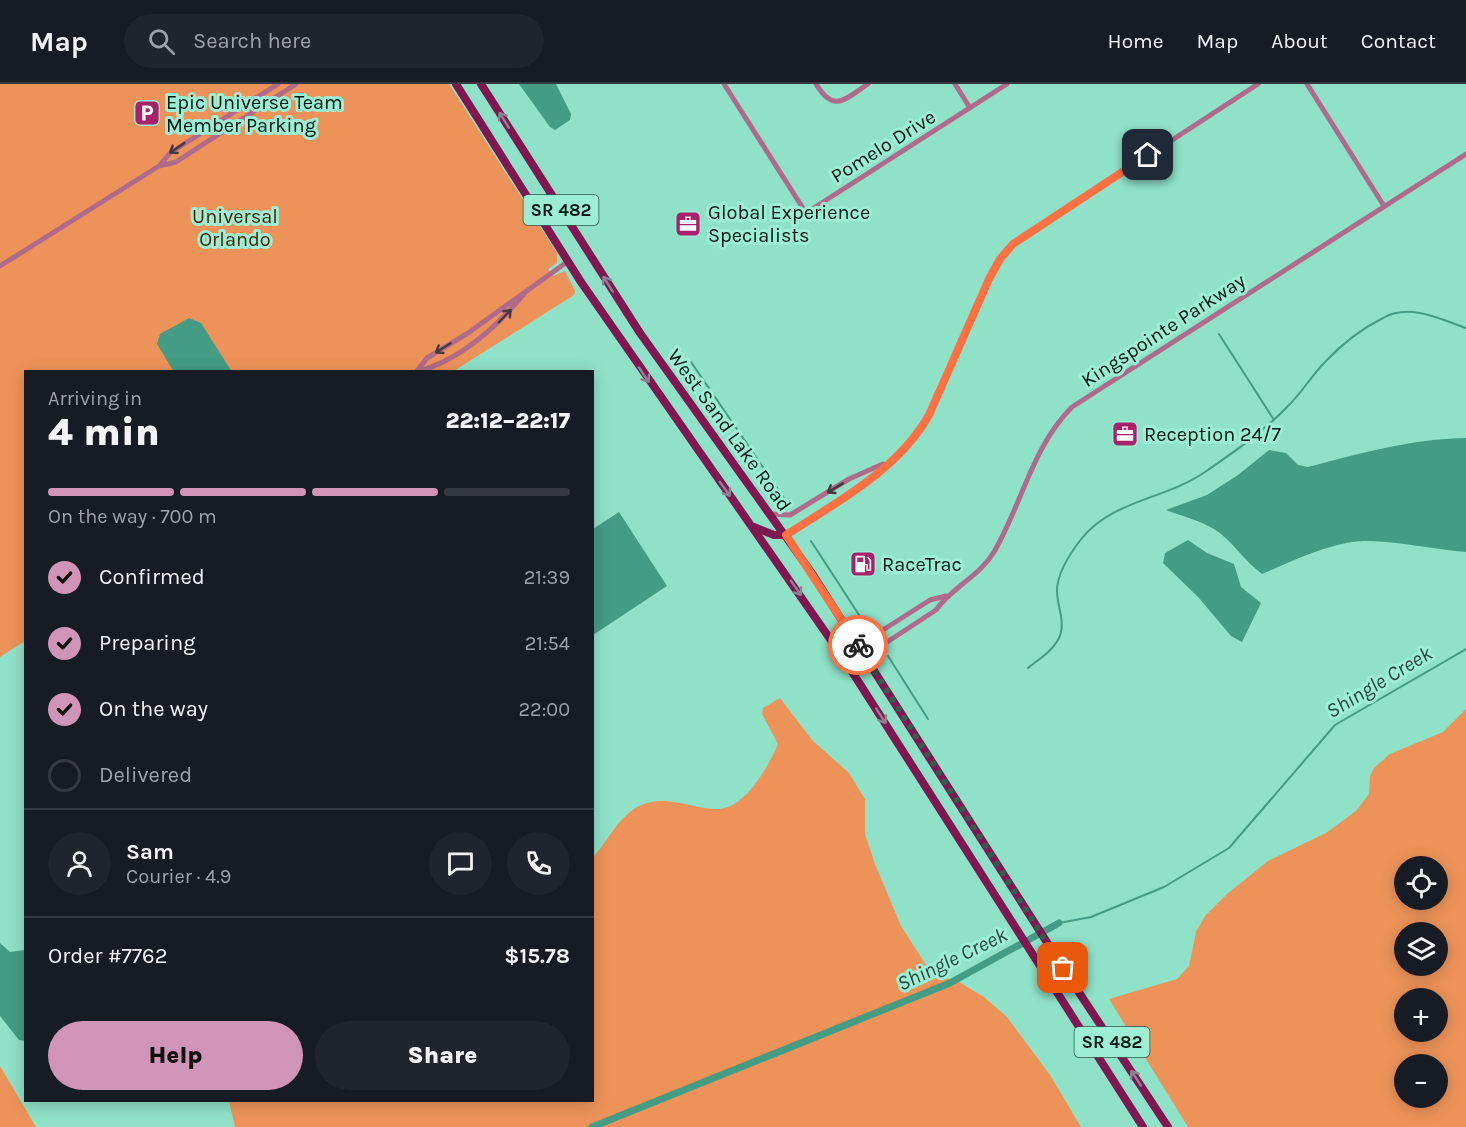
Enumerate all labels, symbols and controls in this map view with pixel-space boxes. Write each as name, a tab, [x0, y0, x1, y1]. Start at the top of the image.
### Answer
search box	[124, 14, 544, 68]
text: Map	[30, 25, 88, 58]
icon: search	[145, 25, 178, 58]
text: Search here	[193, 28, 311, 54]
text: Home	[1108, 29, 1164, 53]
text: Map	[1197, 29, 1238, 53]
text: About	[1271, 29, 1328, 53]
text: Contact	[1361, 29, 1436, 53]
place label: Epic Universe Team Member Parking	[166, 91, 343, 137]
parking icon: Epic Universe Team Member Parking	[132, 98, 162, 128]
street label: Pomelo Drive	[827, 105, 940, 188]
one-way arrow	[497, 111, 510, 128]
pin	[1122, 129, 1173, 180]
icon: home	[1131, 138, 1164, 171]
one-way arrow	[170, 142, 186, 154]
road number: SR 482	[524, 195, 598, 225]
place label: Global Experience Specialists	[708, 201, 870, 247]
park label: Universal Orlando	[192, 205, 278, 251]
office icon: Global Experience Specialists	[673, 209, 703, 239]
street label: Kingspointe Parkway	[1077, 269, 1249, 392]
one-way arrow	[601, 276, 614, 293]
one-way arrow	[498, 309, 512, 324]
one-way arrow	[435, 342, 452, 354]
street label: West Sand Lake Road	[663, 345, 796, 516]
one-way arrow	[638, 367, 650, 383]
text: Arriving in	[48, 387, 142, 410]
text: 22:12–22:17	[446, 408, 570, 434]
text: 4 min	[48, 409, 160, 455]
office icon: Reception 24/7	[1110, 419, 1140, 449]
place label: Reception 24/7	[1144, 423, 1281, 446]
one-way arrow	[719, 480, 732, 496]
one-way arrow	[827, 482, 844, 494]
text: On the way · 700 m	[48, 505, 217, 528]
fuel station icon: RaceTrac	[848, 549, 878, 579]
place label: RaceTrac	[882, 553, 962, 576]
icon: check	[48, 561, 81, 594]
text: Confirmed	[99, 564, 205, 590]
text: 21:39	[524, 566, 570, 589]
one-way arrow	[790, 579, 802, 595]
courier	[828, 615, 888, 675]
icon: check	[48, 627, 81, 660]
icon: bike	[842, 629, 875, 662]
text: Preparing	[99, 630, 196, 656]
text: 21:54	[525, 632, 570, 655]
water label: Shingle Creek	[1322, 641, 1436, 723]
icon: check	[48, 693, 81, 726]
text: On the way	[99, 696, 208, 722]
text: 22:00	[518, 698, 570, 721]
one-way arrow	[875, 707, 887, 724]
text: Delivered	[99, 762, 192, 788]
button: person	[48, 832, 111, 895]
button: chat	[429, 832, 492, 895]
button: phone	[507, 832, 570, 895]
text: Sam	[126, 839, 174, 865]
map controls	[1394, 856, 1448, 1108]
button: locate	[1394, 856, 1448, 910]
text: Courier · 4.9	[126, 865, 231, 888]
water label: Shingle Creek	[893, 922, 1011, 996]
button: layers	[1394, 922, 1448, 976]
pin	[1037, 942, 1088, 993]
text: Order #7762	[48, 943, 167, 969]
text: $15.78	[504, 943, 570, 969]
icon: bag	[1046, 951, 1079, 984]
button: +	[1394, 988, 1448, 1042]
button: Help	[48, 1021, 303, 1090]
button: Share	[315, 1021, 570, 1090]
road number: SR 482	[1074, 1027, 1150, 1057]
button: −	[1394, 1054, 1448, 1108]
one-way arrow	[1130, 1070, 1142, 1087]

